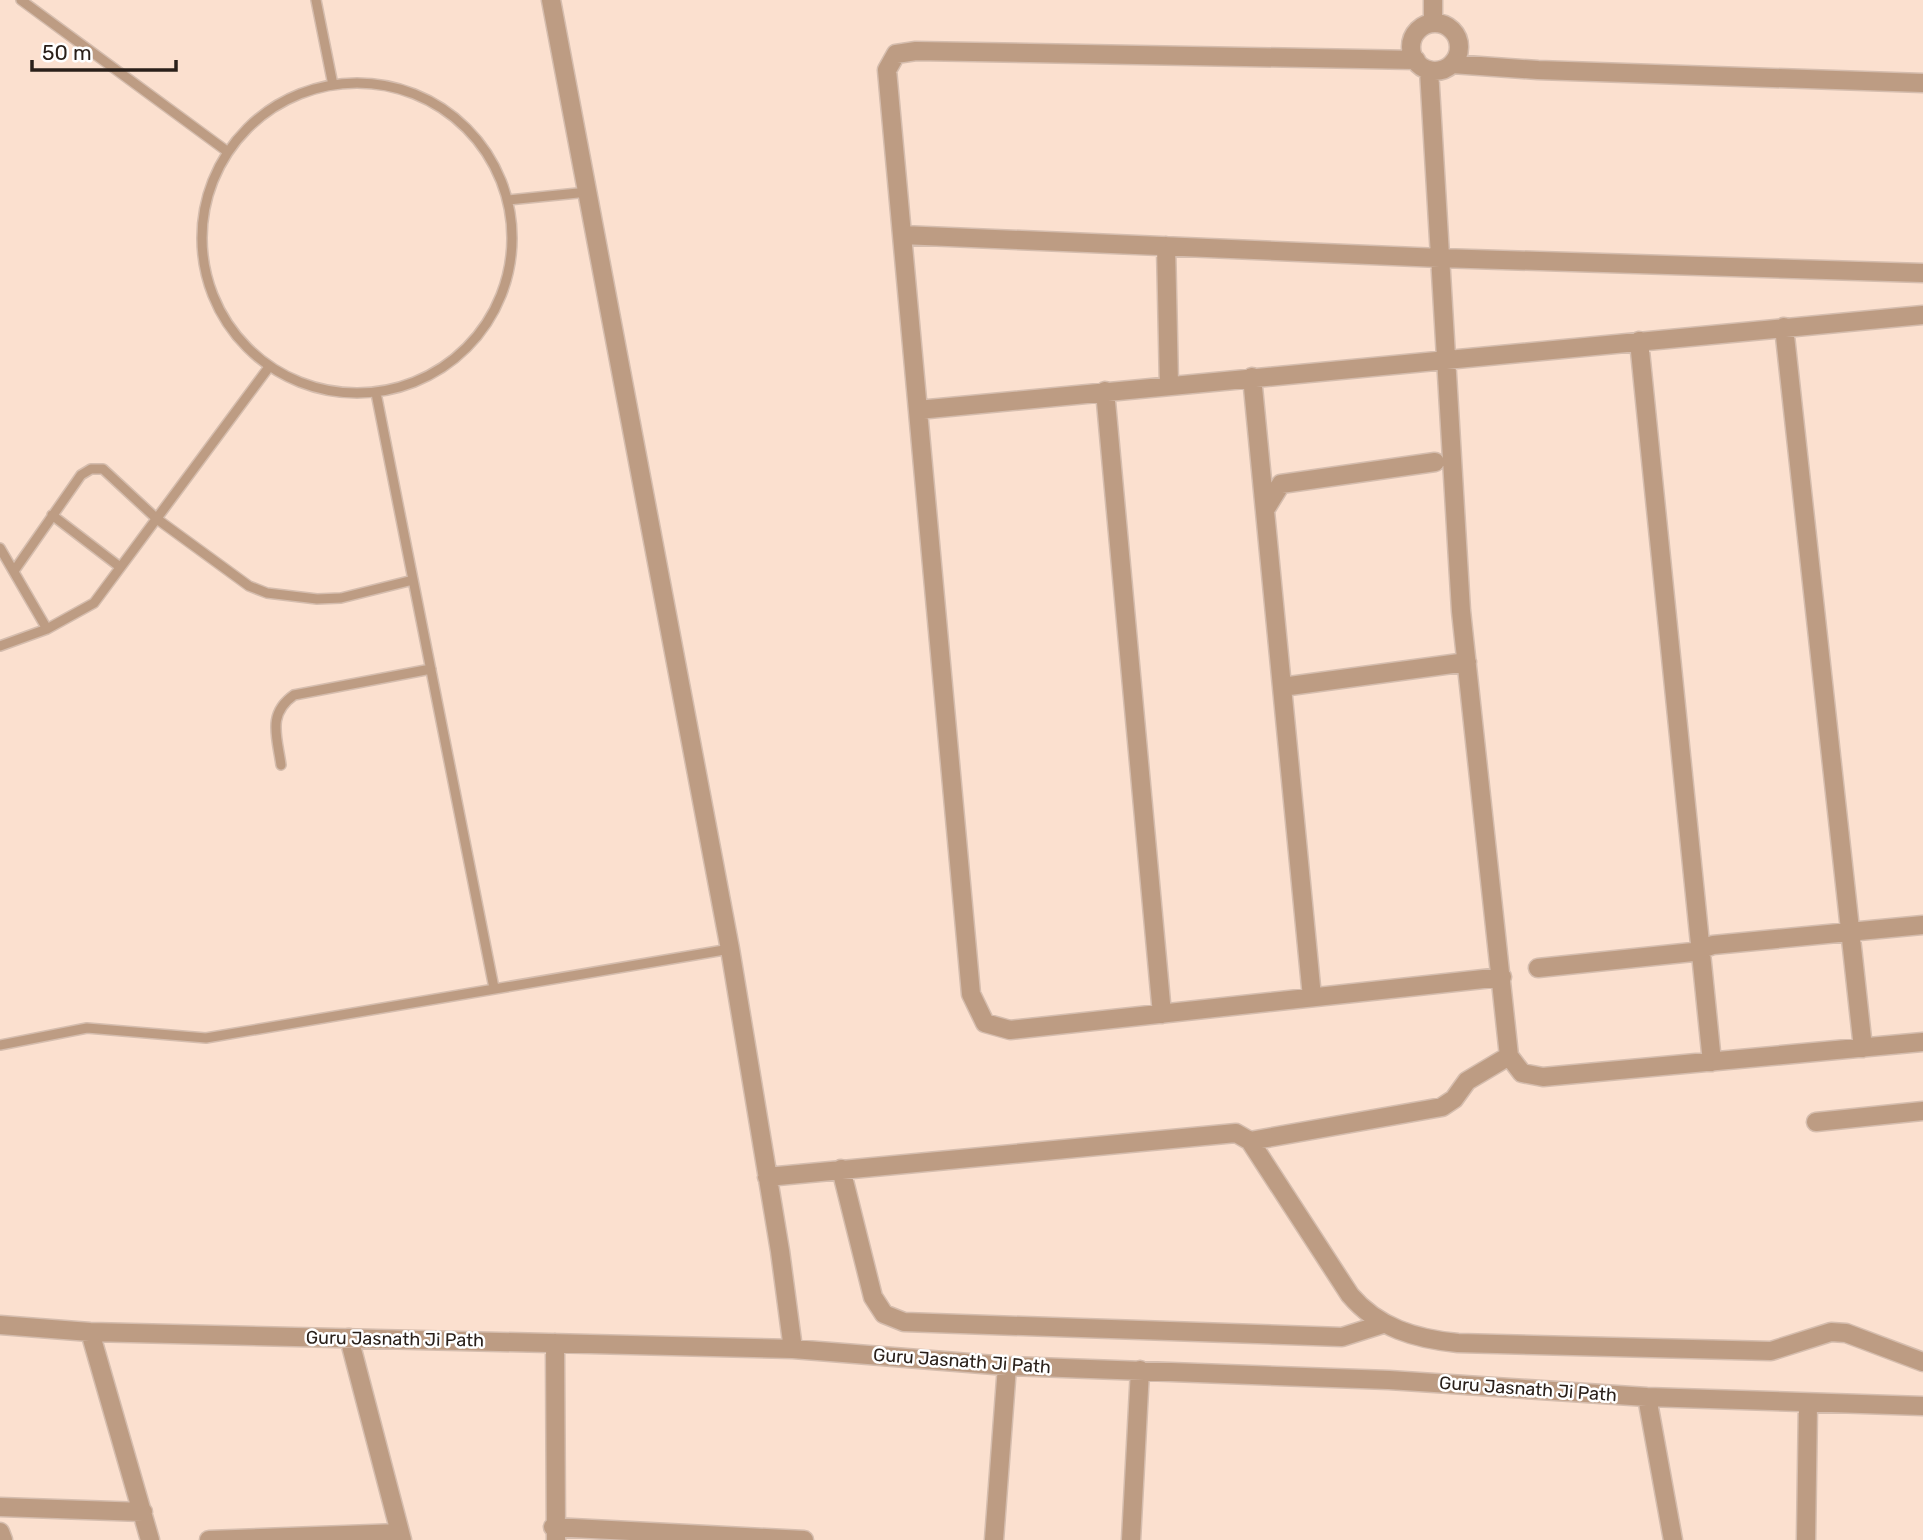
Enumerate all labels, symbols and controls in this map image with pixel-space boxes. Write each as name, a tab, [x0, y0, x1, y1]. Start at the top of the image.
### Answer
scale bar	[32, 28, 175, 72]
text: 50 m	[42, 40, 92, 65]
street label: Guru Jasnath Ji Path	[306, 1326, 484, 1352]
street label: Guru Jasnath Ji Path	[872, 1344, 1052, 1378]
street label: Guru Jasnath Ji Path	[1438, 1372, 1618, 1406]

